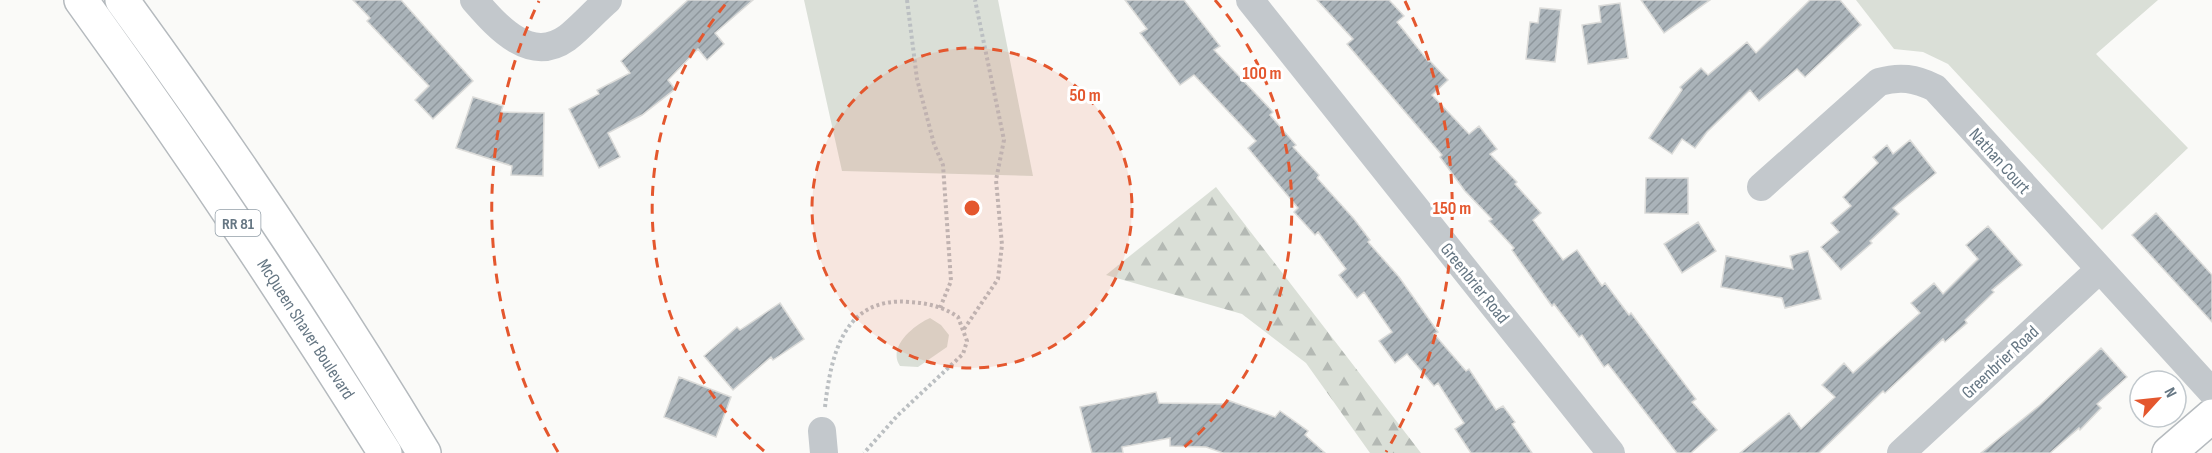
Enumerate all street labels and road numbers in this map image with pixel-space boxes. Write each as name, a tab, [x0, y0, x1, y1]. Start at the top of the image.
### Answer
street label: Nathan Court	[1965, 124, 2035, 199]
road number: RR 81	[216, 210, 260, 236]
street label: Greenbrier Road	[1436, 239, 1513, 328]
street label: McQueen Shaver Boulevard	[252, 255, 359, 403]
street label: Greenbrier Road	[1958, 322, 2043, 403]

